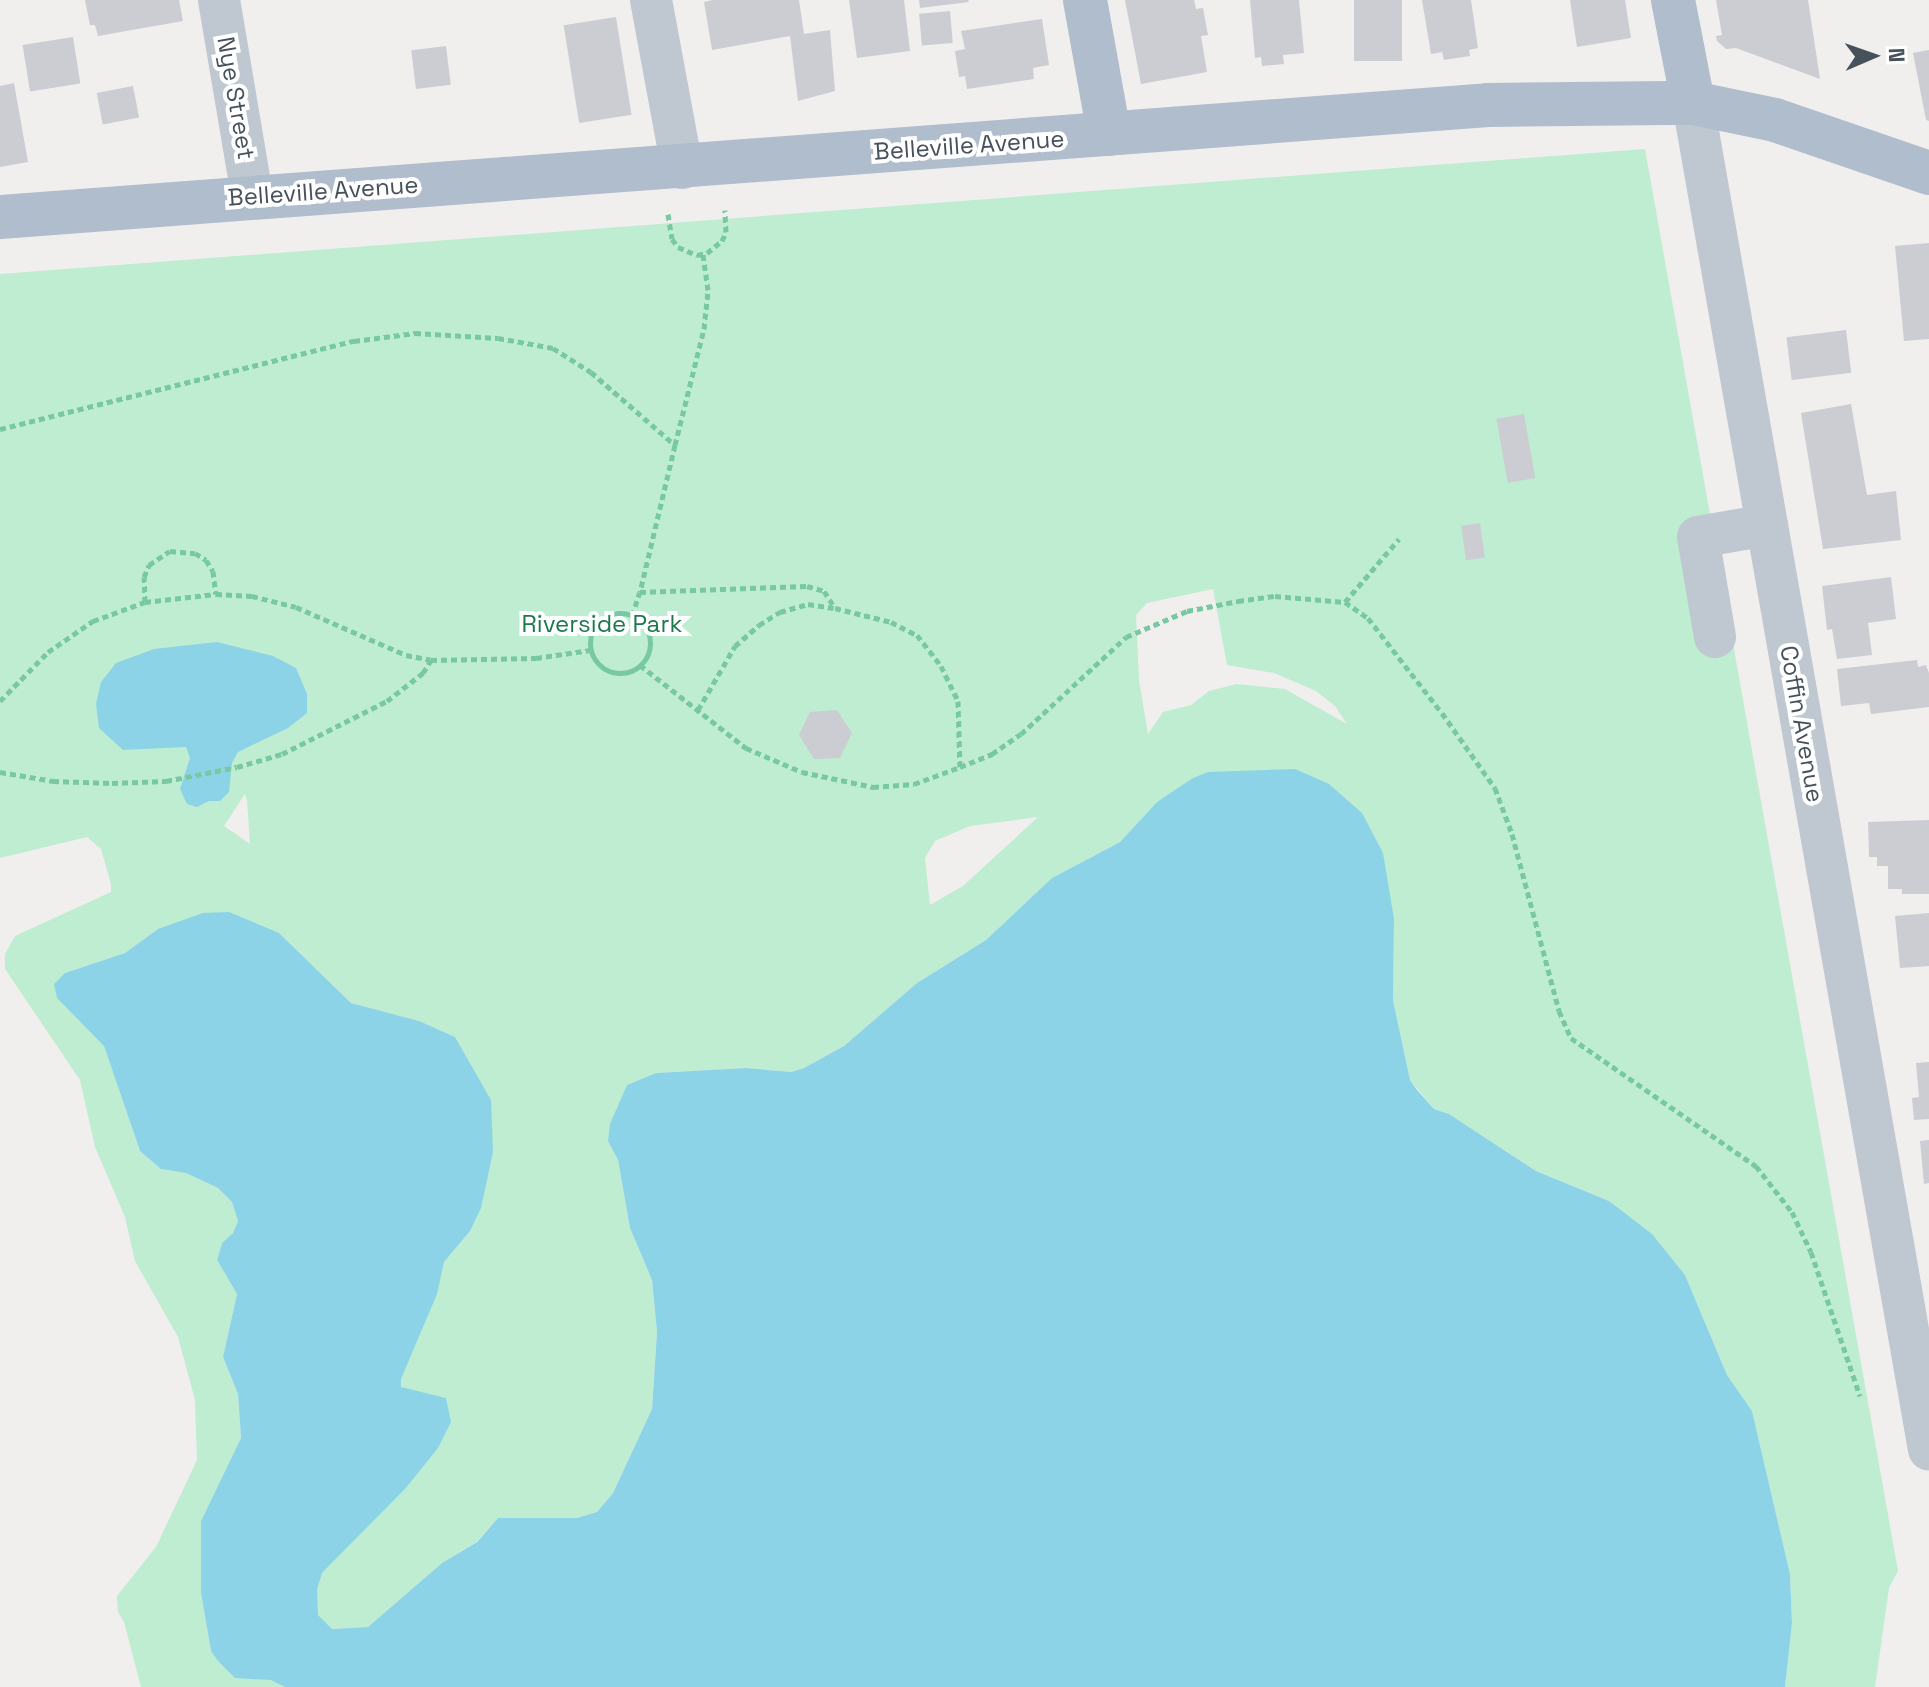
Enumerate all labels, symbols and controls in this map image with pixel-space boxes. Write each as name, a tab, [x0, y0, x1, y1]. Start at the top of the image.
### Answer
north arrow	[1833, 16, 1913, 96]
street label: Nye Street	[211, 34, 261, 162]
text: N	[1883, 47, 1911, 63]
street label: Belleville Avenue	[873, 124, 1065, 166]
street label: Belleville Avenue	[227, 170, 419, 212]
park label: Riverside Park	[522, 610, 682, 638]
street label: Coffin Avenue	[1774, 643, 1830, 805]

